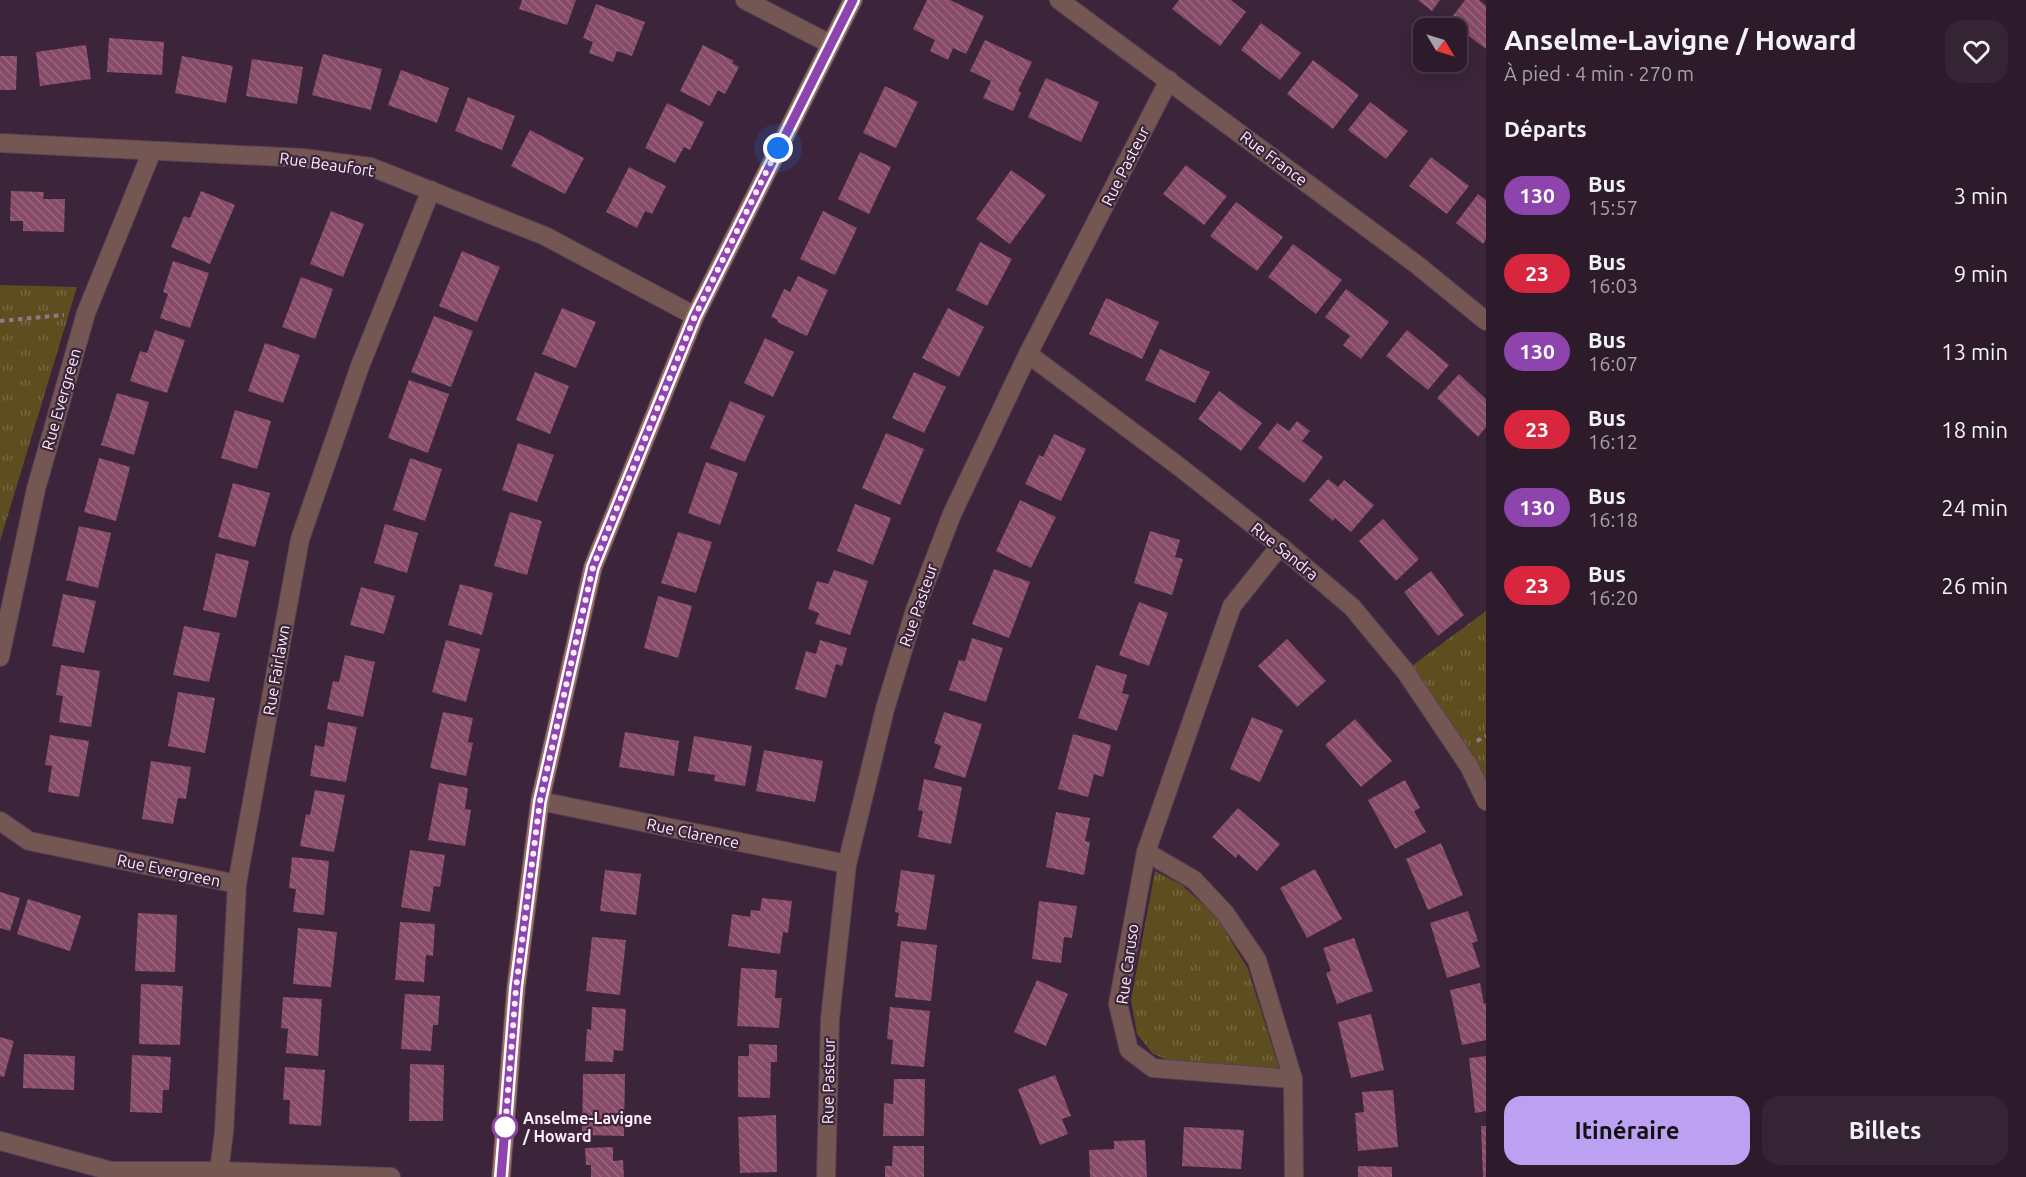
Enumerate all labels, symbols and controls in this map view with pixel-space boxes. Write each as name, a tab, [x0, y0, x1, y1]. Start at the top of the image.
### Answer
north arrow	[1413, 18, 1467, 72]
map controls	[1413, 18, 1467, 72]
button: heart	[1945, 20, 2008, 83]
text: Anselme-Lavigne / Howard	[1504, 24, 1857, 55]
text: À pied · 4 min · 270 m	[1504, 62, 1694, 85]
text: Départs	[1504, 116, 1587, 141]
street label: Rue Pasteur	[1097, 123, 1153, 209]
street label: Rue France	[1237, 127, 1311, 189]
your location	[763, 133, 793, 163]
street label: Rue Beaufort	[278, 148, 376, 180]
text: Bus	[1588, 171, 1626, 196]
text: 130	[1519, 183, 1555, 207]
text: 3 min	[1954, 183, 2008, 208]
text: 15:57	[1588, 196, 1638, 219]
text: Bus	[1588, 249, 1626, 274]
text: 23	[1525, 261, 1549, 285]
text: 9 min	[1954, 261, 2008, 286]
text: 16:03	[1588, 274, 1638, 297]
text: Bus	[1588, 327, 1626, 352]
text: 130	[1519, 339, 1555, 363]
text: 13 min	[1941, 339, 2008, 364]
street label: Rue Evergreen	[38, 346, 84, 452]
text: 16:07	[1588, 352, 1638, 375]
text: Bus	[1588, 405, 1626, 430]
text: 23	[1525, 417, 1549, 441]
text: 18 min	[1941, 417, 2008, 442]
text: 16:12	[1588, 430, 1638, 453]
text: Bus	[1588, 483, 1626, 508]
text: 130	[1519, 495, 1555, 519]
text: 24 min	[1941, 495, 2008, 520]
text: 16:18	[1588, 508, 1638, 531]
street label: Rue Sandra	[1248, 519, 1322, 583]
street label: Rue Pasteur	[895, 561, 941, 649]
text: Bus	[1588, 561, 1626, 586]
text: 23	[1525, 573, 1549, 597]
text: 26 min	[1941, 573, 2008, 598]
text: 16:20	[1588, 586, 1638, 609]
street label: Rue Fairlawn	[259, 623, 293, 717]
street label: Rue Clarence	[645, 814, 741, 852]
street label: Rue Evergreen	[116, 850, 222, 890]
street label: Rue Caruso	[1112, 923, 1142, 1005]
street label: Rue Pasteur	[818, 1038, 838, 1124]
button: Itinéraire	[1504, 1096, 1750, 1165]
button: Billets	[1762, 1096, 2008, 1165]
place label: Anselme-Lavigne / Howard	[522, 1109, 652, 1145]
marker: Anselme-Lavigne / Howard	[492, 1114, 518, 1140]

